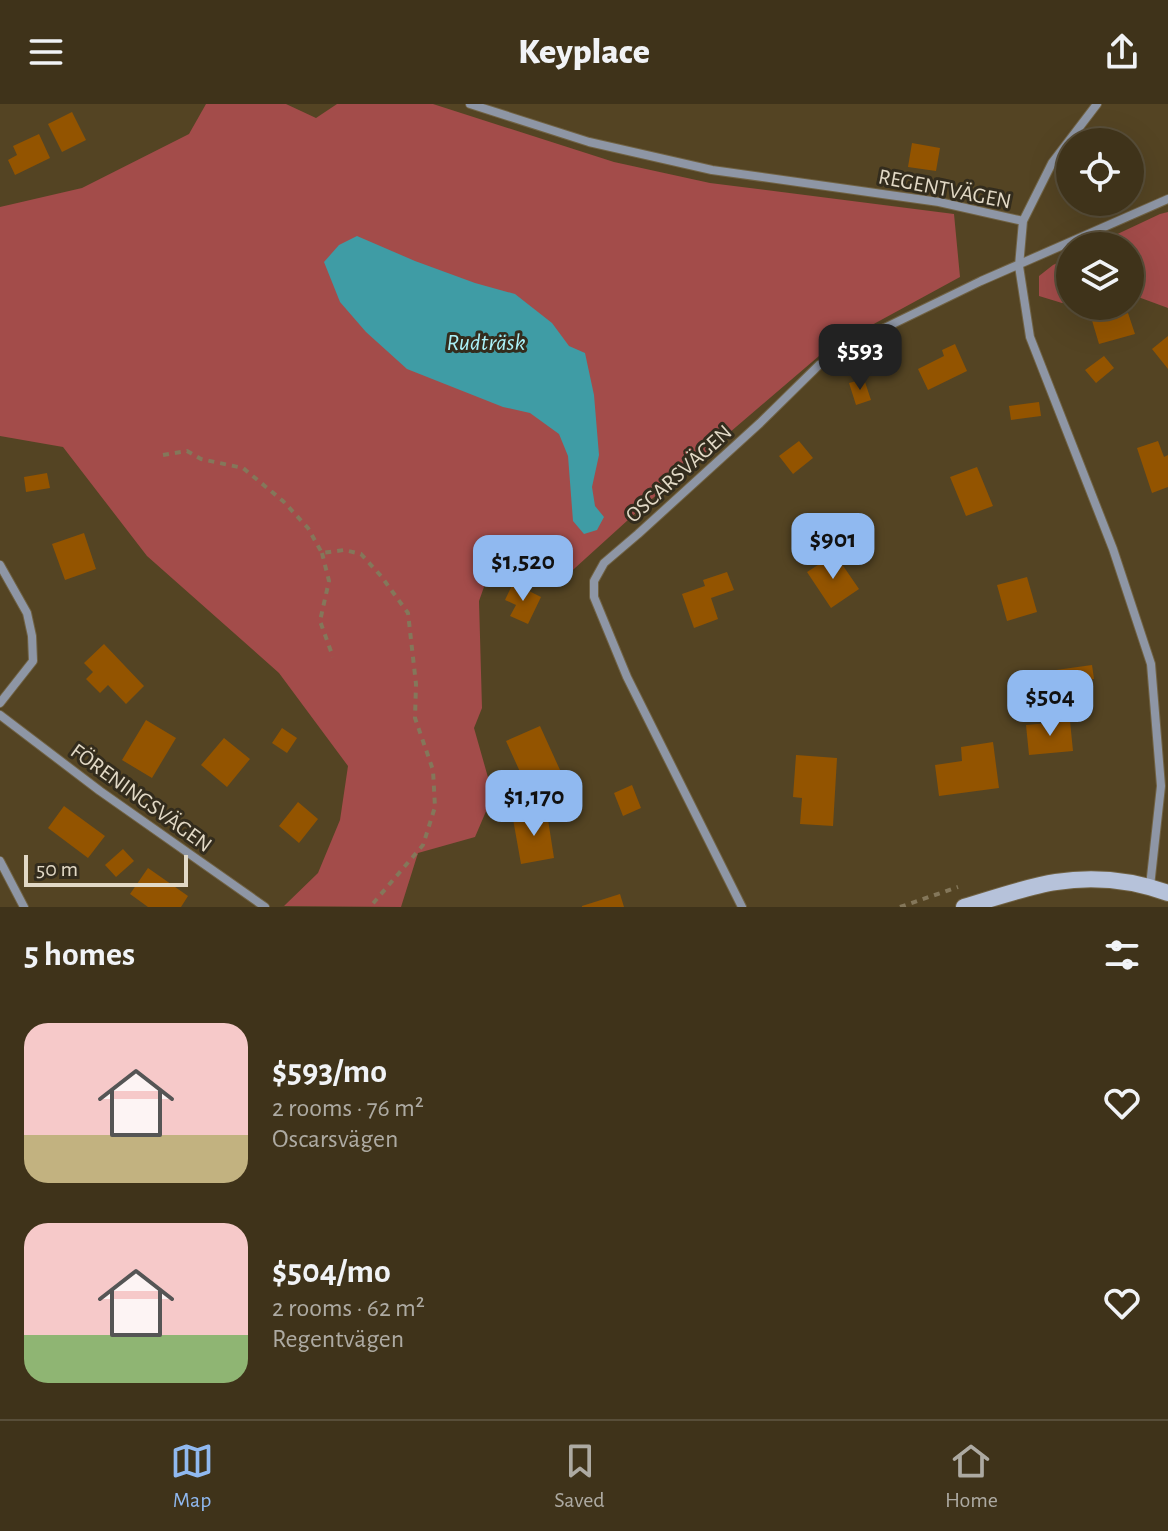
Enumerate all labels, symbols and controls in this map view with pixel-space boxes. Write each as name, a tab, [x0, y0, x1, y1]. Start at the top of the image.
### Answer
icon: menu	[24, 30, 68, 74]
icon: share	[1100, 30, 1144, 74]
text: Keyplace	[518, 34, 650, 70]
map controls	[1056, 128, 1144, 320]
button: locate	[1056, 128, 1144, 216]
street label: REGENTVÄGEN	[876, 165, 1013, 213]
button: layers	[1056, 232, 1144, 320]
pin: $593	[813, 324, 907, 392]
water label: Rudträsk	[446, 331, 526, 355]
text: $593	[837, 337, 883, 363]
street label: OSCARSVÄGEN	[621, 421, 736, 527]
pin: $901	[786, 513, 880, 581]
text: $901	[809, 526, 857, 552]
pin: $1,520	[458, 535, 588, 603]
text: $1,520	[491, 548, 555, 574]
pin: $504	[1003, 670, 1097, 738]
text: $504	[1025, 683, 1075, 709]
street label: FÖRENINGSVÄGEN	[67, 739, 216, 856]
pin: $1,170	[469, 770, 599, 838]
text: $1,170	[503, 783, 565, 809]
scale bar	[24, 851, 188, 887]
text: 50 m	[36, 858, 78, 880]
icon: filters	[1100, 933, 1144, 977]
text: 5 homes	[24, 938, 135, 972]
icon: home	[88, 1055, 184, 1151]
text: $593/mo	[272, 1055, 387, 1089]
icon: heart	[1100, 1081, 1144, 1125]
text: 2 rooms · 76 m²	[272, 1095, 424, 1121]
text: Oscarsvägen	[272, 1126, 398, 1152]
icon: home	[88, 1255, 184, 1351]
text: $504/mo	[272, 1255, 391, 1289]
icon: heart	[1100, 1281, 1144, 1325]
text: 2 rooms · 62 m²	[272, 1295, 425, 1321]
text: Regentvägen	[272, 1326, 404, 1352]
tab: Map	[170, 1439, 214, 1513]
tab: Saved	[554, 1439, 605, 1513]
tab: Home	[945, 1439, 998, 1513]

